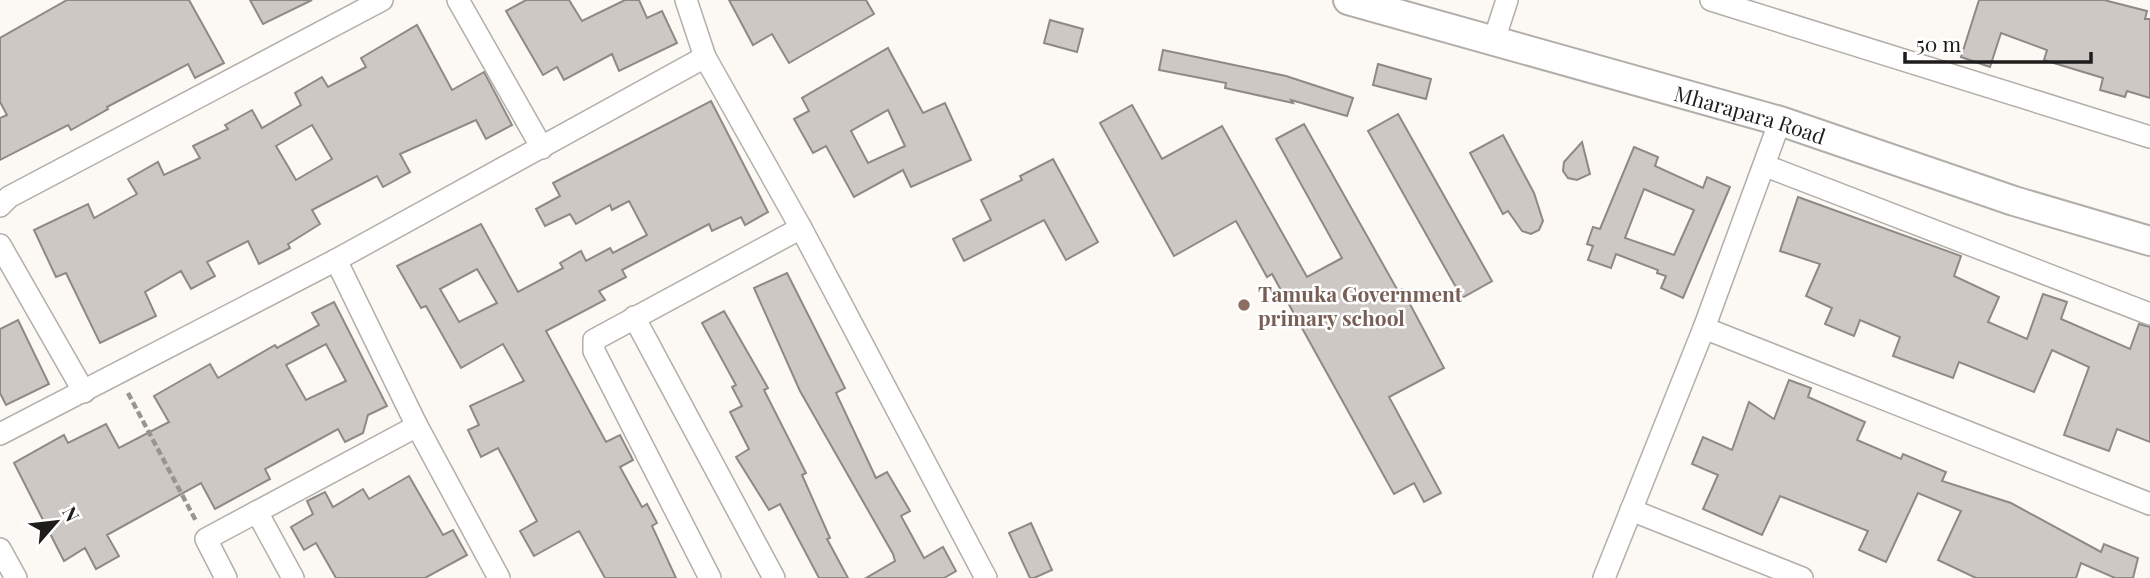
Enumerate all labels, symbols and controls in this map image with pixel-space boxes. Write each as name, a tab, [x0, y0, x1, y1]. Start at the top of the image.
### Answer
scale bar	[1905, 21, 2090, 65]
text: 50 m	[1916, 29, 1962, 57]
street label: Mharapara Road	[1672, 78, 1829, 150]
place label: Tamuka Government primary school	[1258, 279, 1463, 331]
marker: Tamuka Government primary school	[1236, 297, 1252, 313]
north arrow	[21, 487, 91, 557]
text: N	[57, 501, 87, 526]

